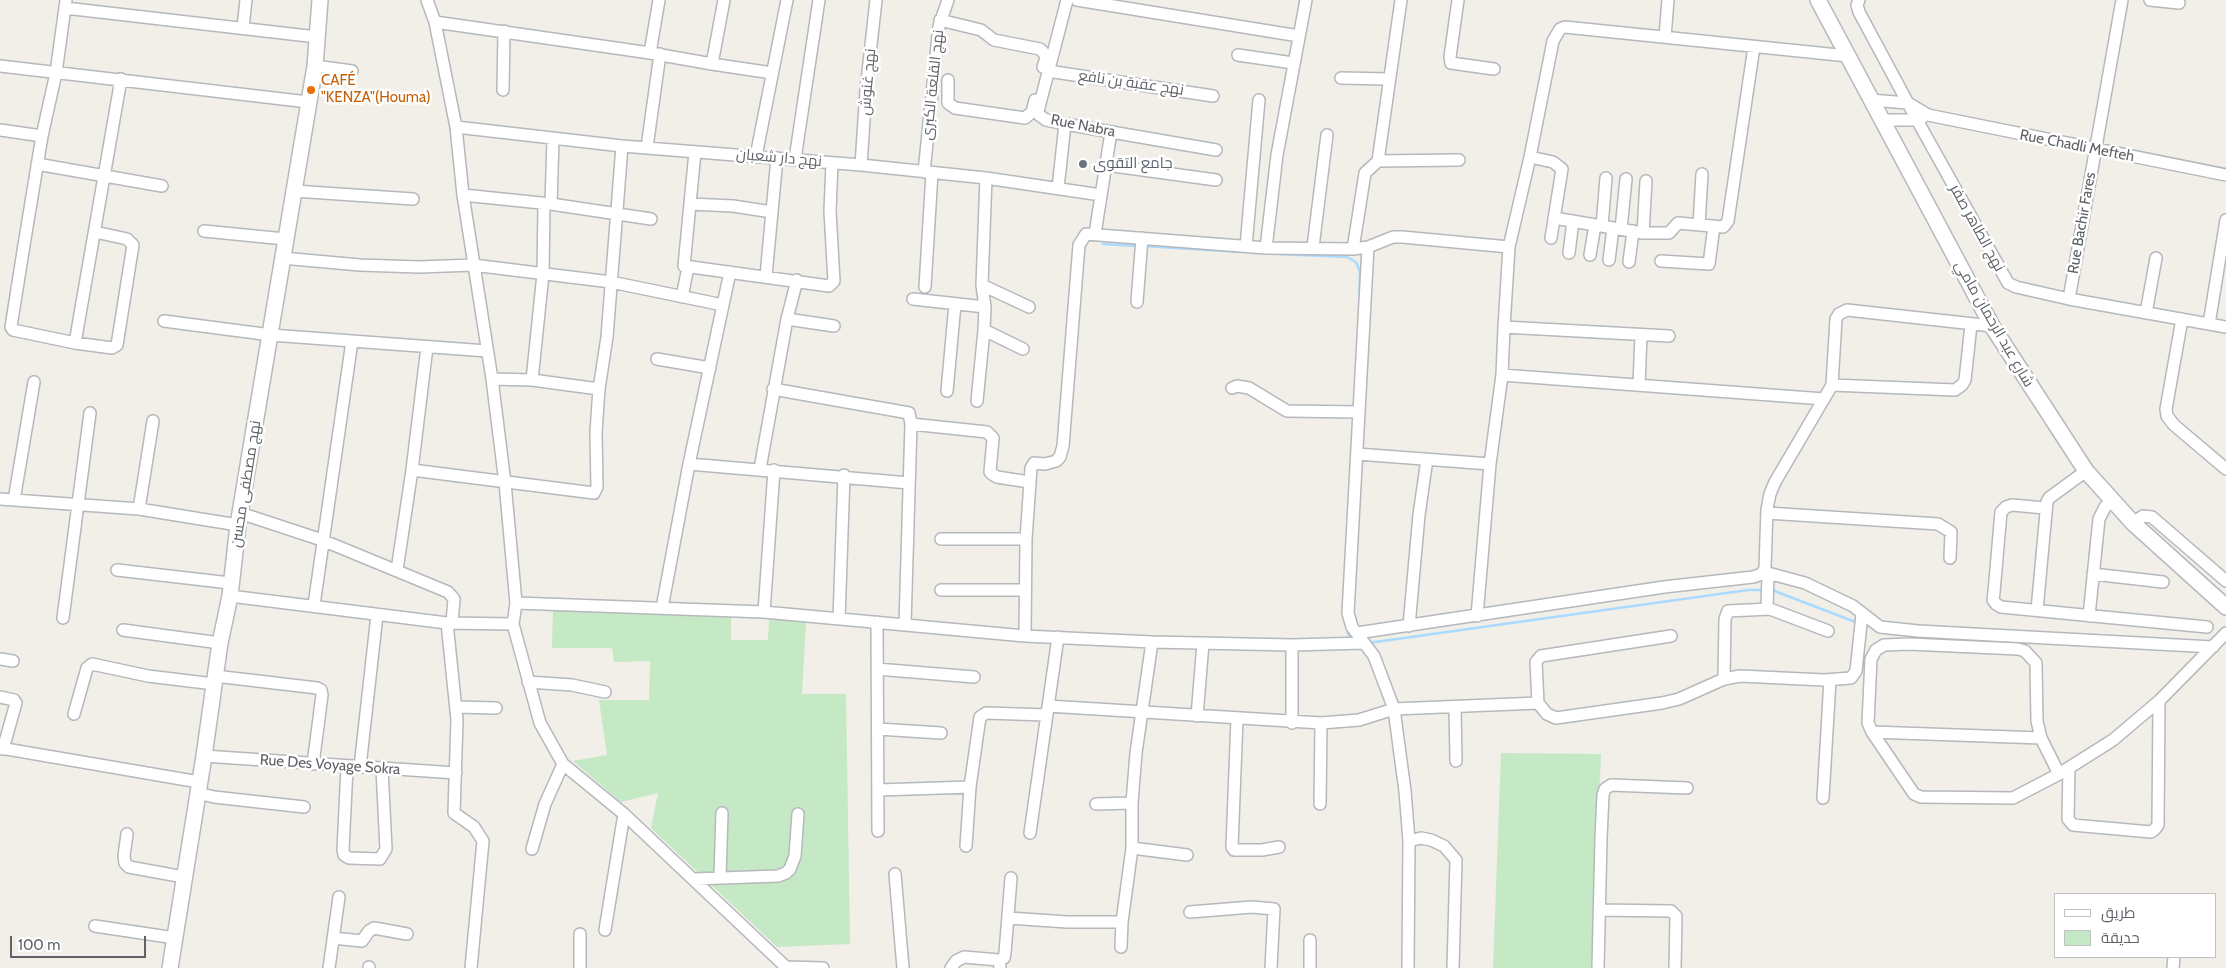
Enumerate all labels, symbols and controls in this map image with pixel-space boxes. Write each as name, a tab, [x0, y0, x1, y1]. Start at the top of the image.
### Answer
street label: نهج القلعة الكبرى	[918, 29, 948, 141]
street label: نهج غنوش	[856, 48, 880, 116]
street label: نهج عقبة بن نافع	[1077, 67, 1185, 99]
place label: CAFÉ "KENZA"(Houma)	[321, 72, 431, 107]
marker: CAFÉ "KENZA"(Houma)	[305, 84, 317, 96]
street label: Rue Nabra	[1049, 111, 1117, 141]
street label: Rue Chadli Mefteh	[2018, 126, 2136, 166]
street label: نهج دار شعبان	[735, 145, 823, 171]
place label: جامع التقوى	[1093, 155, 1172, 173]
marker: جامع التقوى	[1077, 158, 1089, 170]
street label: Rue Bachir Fares	[2064, 171, 2100, 275]
street label: نهج الطاهر صفر	[1946, 181, 2008, 275]
street label: شارع عبد الرحمان مامي	[1950, 258, 2038, 390]
street label: نهج مصطفى محسن	[227, 419, 265, 549]
street label: Rue Des Voyage Sokra	[259, 751, 401, 779]
legend	[2054, 893, 2216, 958]
text: طريق	[2101, 904, 2135, 922]
scale bar	[12, 926, 149, 958]
text: حديقة	[2101, 929, 2140, 947]
text: 100 m	[18, 936, 60, 954]

